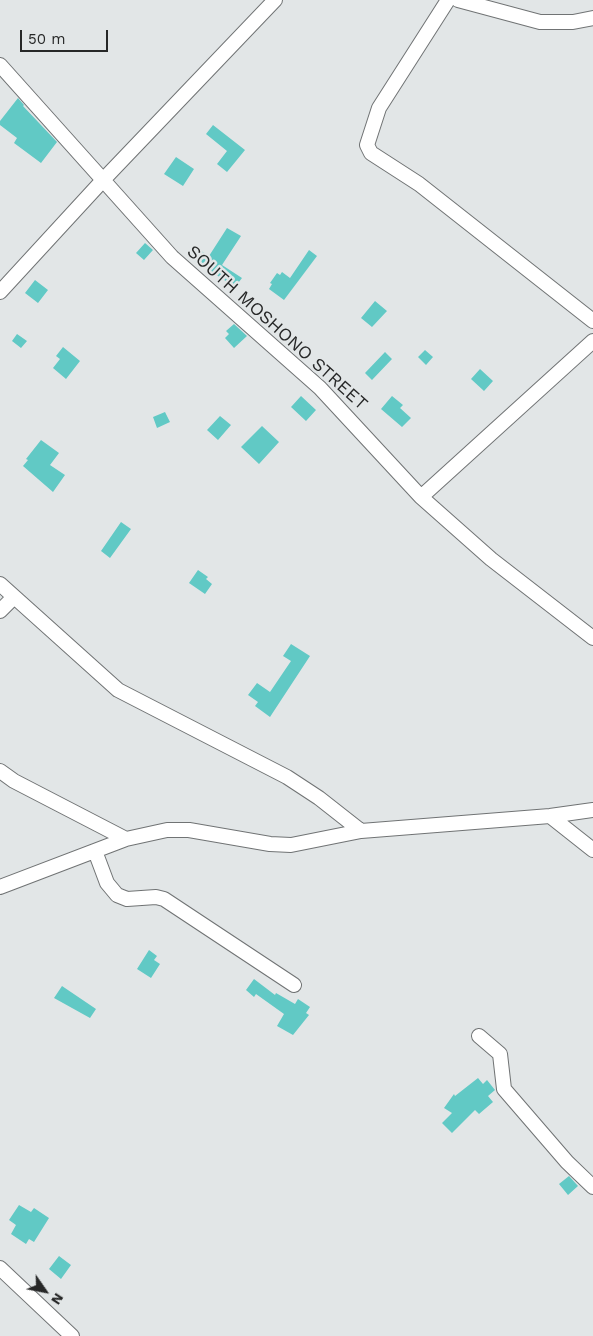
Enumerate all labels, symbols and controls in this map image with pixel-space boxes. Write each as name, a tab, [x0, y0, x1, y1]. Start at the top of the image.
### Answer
scale bar	[22, 20, 110, 52]
text: 50 m	[28, 30, 65, 48]
street label: SOUTH MOSHONO STREET	[182, 241, 372, 415]
north arrow	[20, 1266, 70, 1316]
text: N	[48, 1290, 67, 1308]

